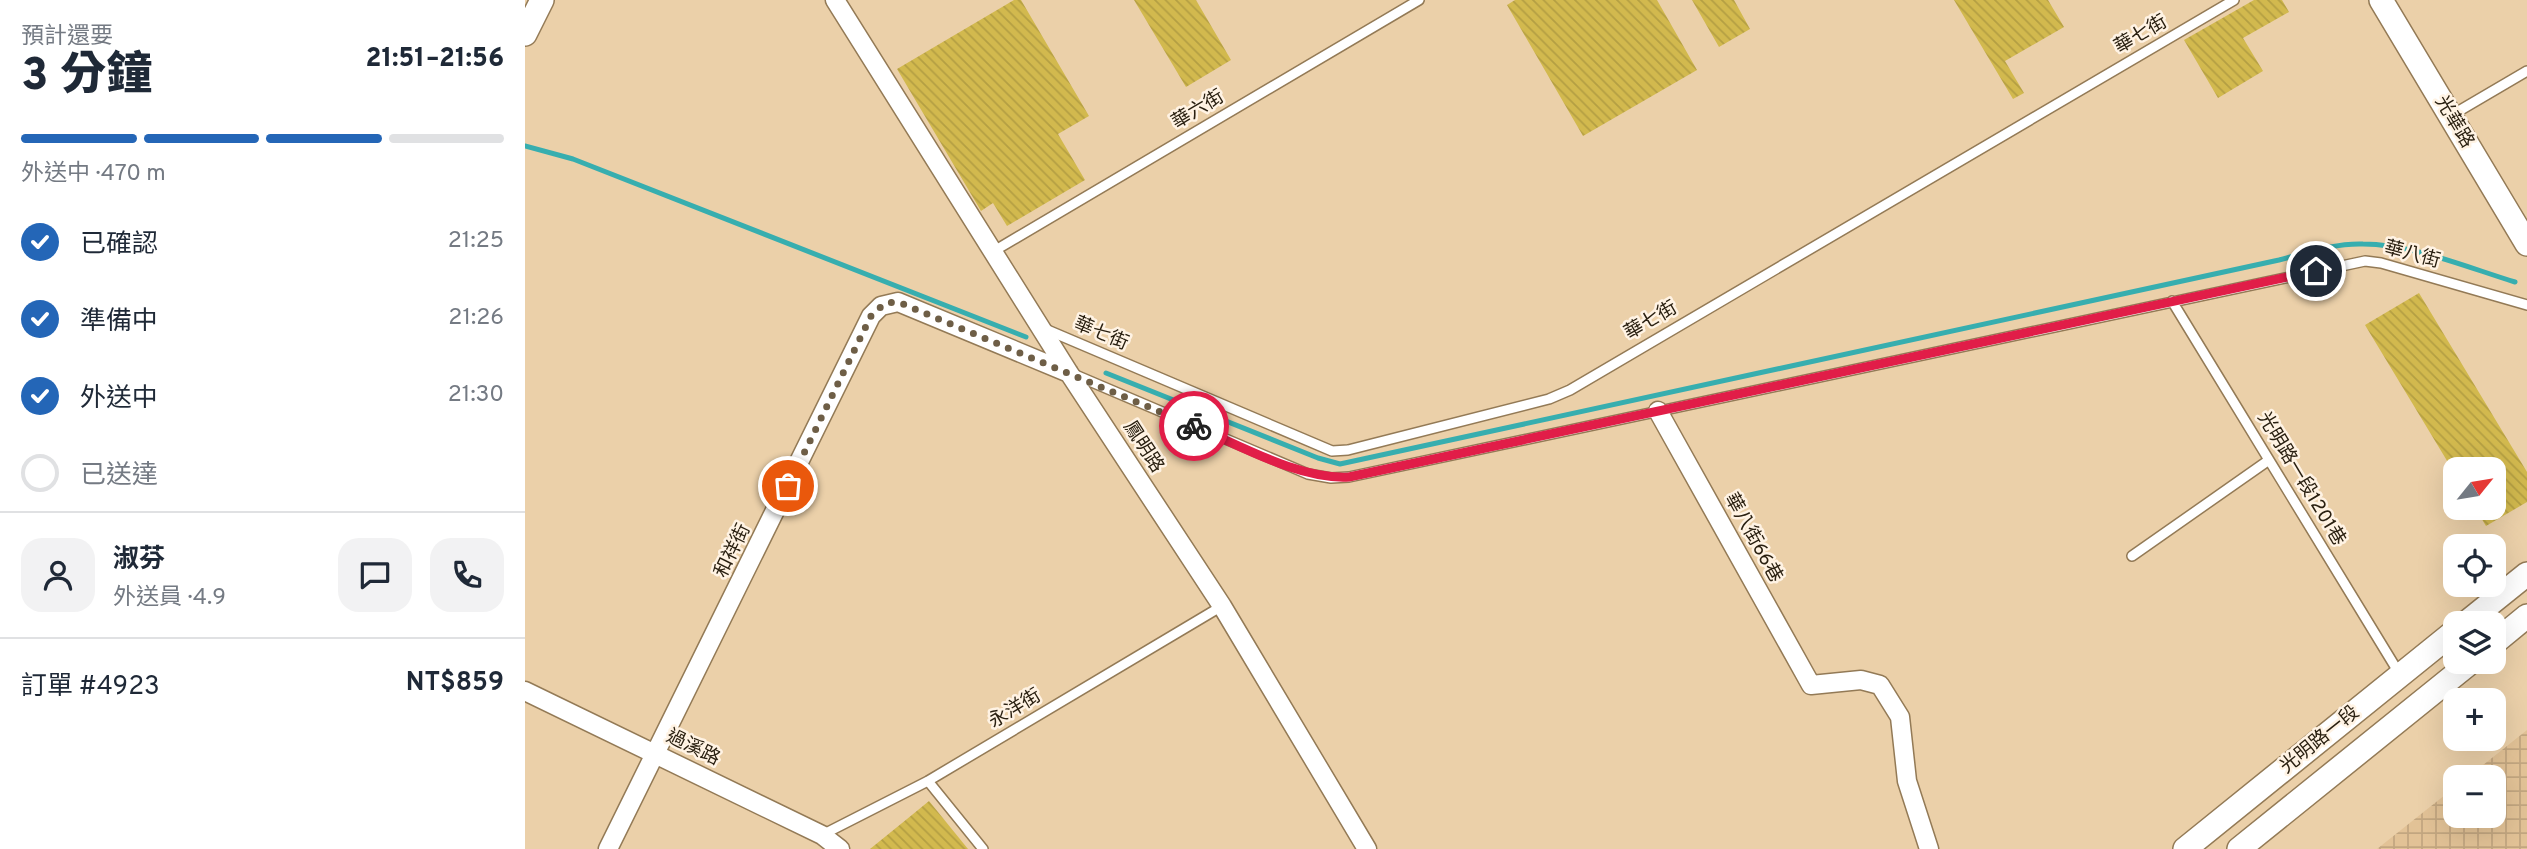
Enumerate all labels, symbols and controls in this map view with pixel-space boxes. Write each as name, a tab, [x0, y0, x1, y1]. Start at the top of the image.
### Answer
street label: 華七街	[2110, 10, 2172, 60]
text: 預計還要	[21, 23, 113, 52]
text: 21:51–21:56	[366, 43, 504, 76]
text: 3 分鐘	[21, 48, 152, 107]
street label: 華六街	[1167, 85, 1229, 135]
street label: 光華路	[2429, 91, 2479, 153]
text: 外送中 · 470 m	[21, 160, 166, 189]
icon: check	[21, 223, 59, 261]
text: 21:25	[448, 227, 504, 256]
text: 已確認	[80, 229, 158, 262]
street label: 華八街	[2381, 236, 2443, 274]
pin	[2286, 241, 2346, 301]
icon: home	[2297, 252, 2335, 290]
street label: 華七街	[1620, 296, 1682, 346]
icon: check	[21, 300, 59, 338]
text: 21:26	[448, 304, 504, 333]
text: 準備中	[80, 306, 158, 339]
street label: 華七街	[1070, 312, 1132, 356]
icon: check	[21, 377, 59, 415]
text: 21:30	[448, 381, 504, 410]
text: 外送中	[80, 383, 158, 416]
courier	[1159, 391, 1229, 461]
icon: bike	[1175, 407, 1213, 445]
street label: 光明路一段1201巷	[2252, 408, 2350, 550]
street label: 鳳明路	[1117, 417, 1169, 477]
pin	[758, 456, 818, 516]
north arrow	[2443, 457, 2506, 520]
map controls	[2443, 457, 2506, 828]
text: 已送達	[80, 460, 158, 493]
icon: bag	[769, 467, 807, 505]
street label: 華八街66巷	[1719, 489, 1787, 587]
street label: 和祥街	[710, 520, 756, 582]
button: locate	[2443, 534, 2506, 597]
button: person	[21, 538, 95, 612]
button: chat	[338, 538, 412, 612]
button: phone	[430, 538, 504, 612]
text: 淑芬	[113, 544, 165, 577]
text: 外送員 · 4.9	[113, 584, 226, 613]
button: layers	[2443, 611, 2506, 674]
text: NT$859	[406, 667, 504, 700]
text: 訂單 #4923	[21, 671, 160, 704]
street label: 永洋街	[984, 684, 1046, 734]
button: +	[2443, 688, 2506, 751]
street label: 光明路一段	[2276, 701, 2364, 779]
street label: 過溪路	[662, 725, 724, 771]
button: −	[2443, 765, 2506, 828]

